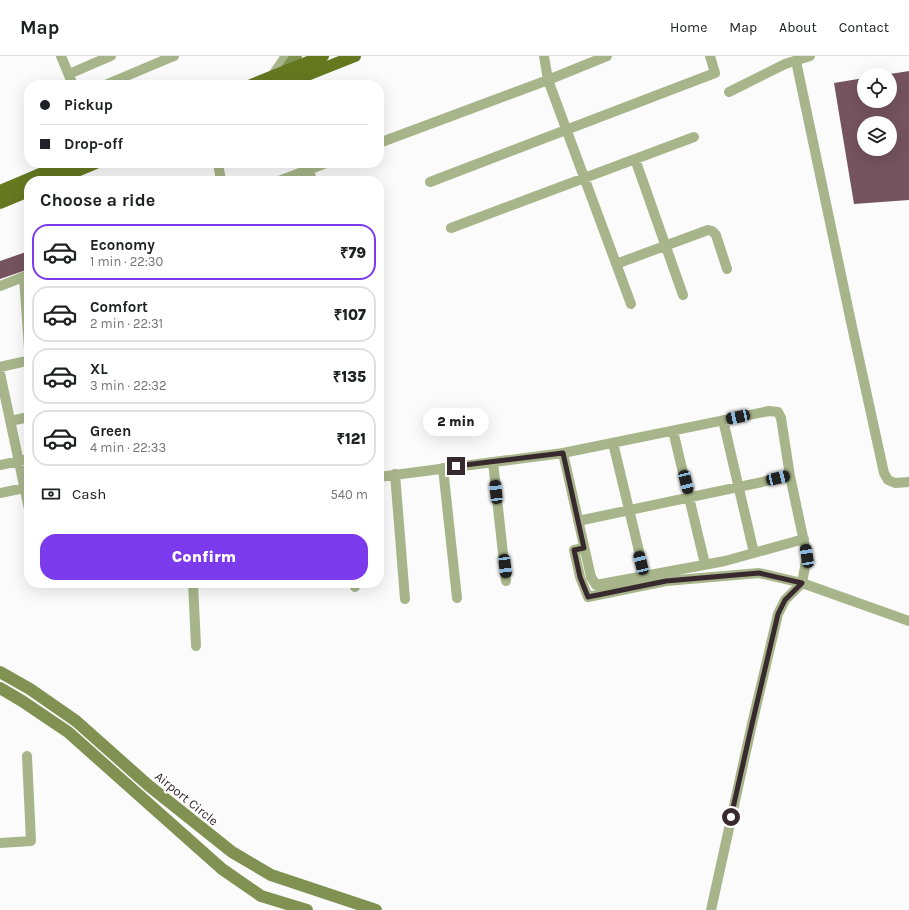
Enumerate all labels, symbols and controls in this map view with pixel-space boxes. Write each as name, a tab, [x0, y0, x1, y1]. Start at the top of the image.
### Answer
text: Map	[20, 17, 59, 39]
text: Home	[670, 19, 707, 36]
text: Map	[729, 19, 757, 36]
text: About	[779, 19, 817, 36]
text: Contact	[839, 19, 889, 36]
map controls	[857, 68, 897, 156]
button: locate	[857, 68, 897, 108]
text: Pickup	[64, 96, 113, 114]
button: layers	[857, 116, 897, 156]
text: Drop-off	[64, 135, 123, 153]
text: Choose a ride	[40, 189, 155, 211]
icon: car	[42, 234, 78, 270]
text: Economy	[90, 236, 155, 254]
text: ₹79	[340, 244, 366, 262]
text: 1 min · 22:30	[90, 254, 163, 269]
icon: car	[42, 296, 78, 332]
text: Comfort	[90, 298, 148, 316]
text: ₹107	[334, 306, 366, 324]
text: 2 min · 22:31	[90, 316, 163, 331]
icon: car	[42, 358, 78, 394]
text: XL	[90, 360, 108, 378]
text: ₹135	[333, 368, 366, 386]
text: 3 min · 22:32	[90, 378, 166, 393]
callout: 2 min	[423, 408, 489, 436]
car	[725, 409, 751, 425]
text: 2 min	[437, 414, 475, 429]
icon: car	[42, 420, 78, 456]
text: Green	[90, 422, 131, 440]
text: ₹121	[336, 430, 366, 448]
text: 4 min · 22:33	[90, 440, 166, 455]
route end	[447, 457, 465, 475]
car	[677, 469, 695, 495]
car	[765, 469, 791, 487]
car	[489, 479, 503, 505]
icon: cash	[40, 483, 62, 505]
text: Cash	[72, 485, 106, 503]
text: 540 m	[330, 487, 368, 502]
button: Confirm	[40, 534, 368, 580]
car	[799, 543, 815, 569]
car	[632, 550, 650, 576]
car	[498, 553, 512, 579]
street label: Airport Circle	[152, 768, 222, 829]
route start	[722, 808, 740, 826]

